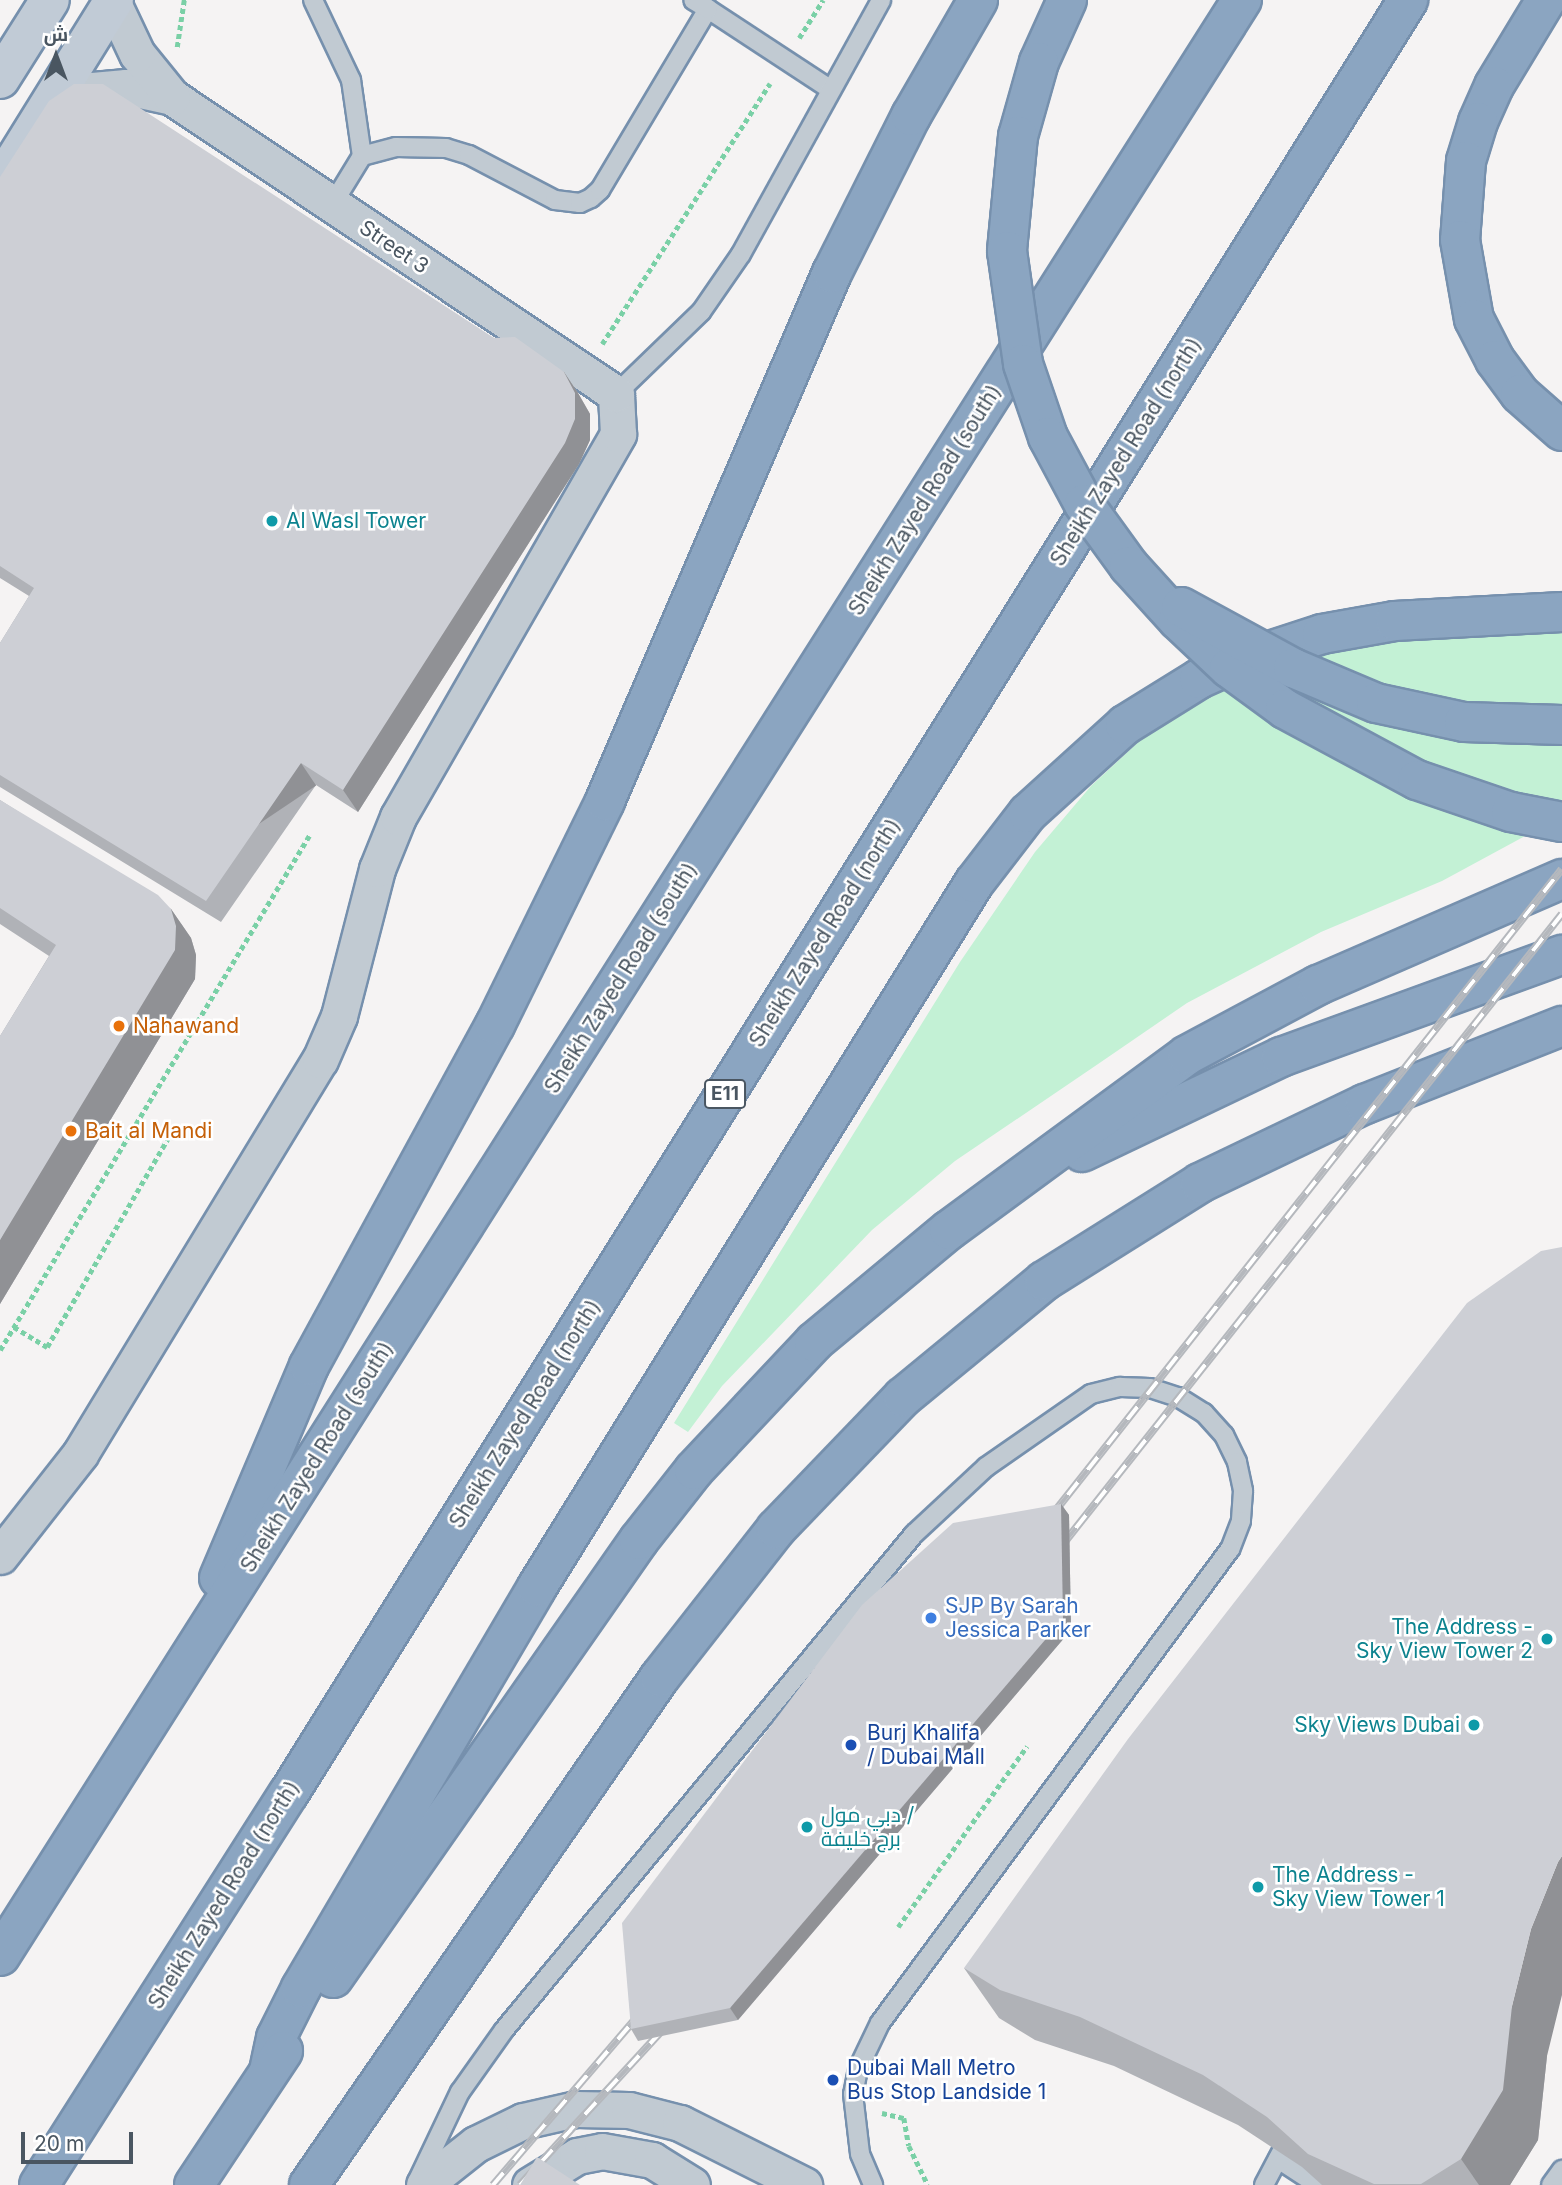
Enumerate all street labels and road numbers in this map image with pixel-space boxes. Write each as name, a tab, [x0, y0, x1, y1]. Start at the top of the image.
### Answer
street label: Street 3	[355, 215, 433, 279]
street label: Sheikh Zayed Road (north)	[1045, 333, 1207, 571]
street label: Sheikh Zayed Road (south)	[843, 380, 1007, 620]
street label: Sheikh Zayed Road (north)	[744, 814, 906, 1052]
street label: Sheikh Zayed Road (south)	[539, 858, 703, 1098]
road number: E11	[704, 1078, 746, 1110]
street label: Sheikh Zayed Road (north)	[444, 1295, 606, 1533]
street label: Sheikh Zayed Road (south)	[235, 1337, 399, 1577]
street label: Sheikh Zayed Road (north)	[143, 1776, 305, 2014]

